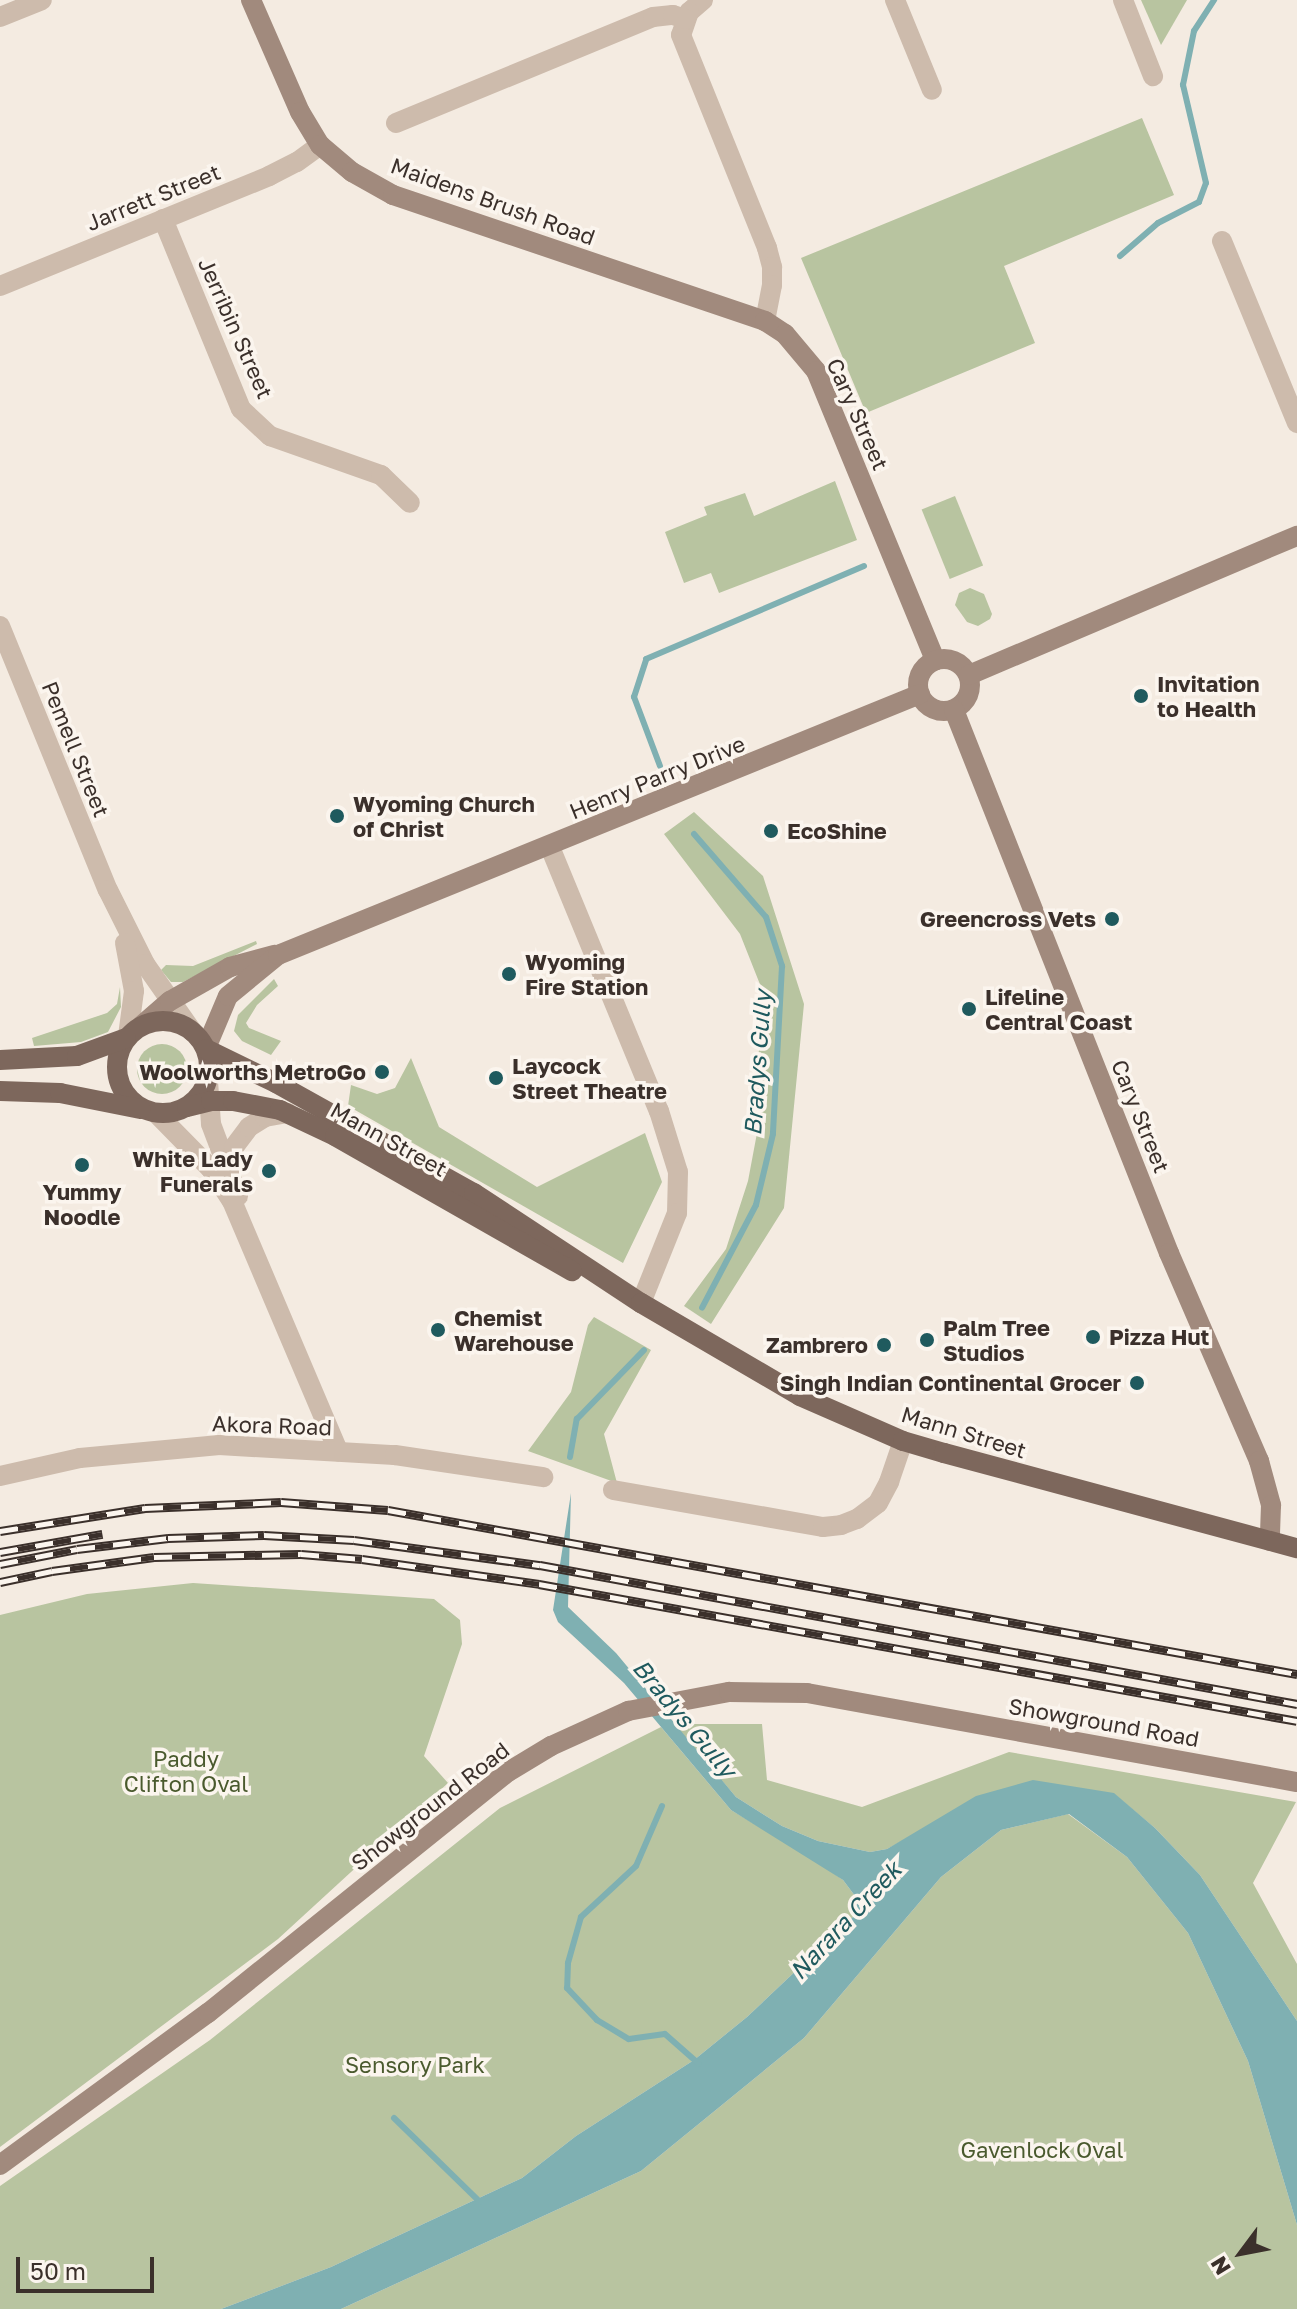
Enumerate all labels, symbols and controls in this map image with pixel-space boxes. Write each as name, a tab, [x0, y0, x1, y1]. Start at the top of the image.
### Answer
street label: Maidens Brush Road	[387, 152, 599, 250]
street label: Jarrett Street	[82, 158, 224, 236]
street label: Jerribin Street	[193, 253, 279, 403]
street label: Cary Street	[822, 354, 894, 474]
place label: Invitation to Health	[1157, 670, 1260, 722]
street label: Pemell Street	[37, 677, 115, 821]
marker: Invitation to Health	[1132, 687, 1150, 705]
street label: Henry Parry Drive	[565, 730, 749, 824]
place label: Wyoming Church of Christ	[353, 790, 535, 842]
marker: Wyoming Church of Christ	[328, 807, 346, 825]
place label: EcoShine	[787, 818, 887, 844]
marker: EcoShine	[762, 822, 780, 840]
place label: Greencross Vets	[920, 906, 1096, 932]
marker: Greencross Vets	[1103, 910, 1121, 928]
place label: Wyoming Fire Station	[525, 948, 648, 1000]
marker: Wyoming Fire Station	[500, 965, 518, 983]
place label: Lifeline Central Coast	[985, 983, 1132, 1034]
water label: Bradys Gully	[738, 989, 776, 1137]
marker: Lifeline Central Coast	[960, 1000, 978, 1018]
place label: Laycock Street Theatre	[512, 1052, 667, 1104]
street label: Cary Street	[1106, 1056, 1176, 1176]
place label: Woolworths MetroGo	[139, 1059, 366, 1085]
marker: Woolworths MetroGo	[373, 1063, 391, 1081]
marker: Laycock Street Theatre	[487, 1069, 505, 1087]
street label: Mann Street	[326, 1096, 452, 1182]
place label: White Lady Funerals	[132, 1145, 253, 1196]
marker: Yummy Noodle	[73, 1156, 91, 1174]
marker: White Lady Funerals	[260, 1162, 278, 1180]
place label: Yummy Noodle	[43, 1178, 121, 1230]
place label: Chemist Warehouse	[454, 1304, 574, 1356]
place label: Palm Tree Studios	[943, 1314, 1050, 1366]
marker: Chemist Warehouse	[429, 1321, 447, 1339]
place label: Pizza Hut	[1109, 1324, 1209, 1350]
marker: Pizza Hut	[1084, 1328, 1102, 1346]
marker: Palm Tree Studios	[918, 1331, 936, 1349]
place label: Zambrero	[766, 1332, 868, 1358]
marker: Zambrero	[875, 1336, 893, 1354]
place label: Singh Indian Continental Grocer	[780, 1370, 1121, 1396]
marker: Singh Indian Continental Grocer	[1128, 1374, 1146, 1392]
street label: Mann Street	[898, 1401, 1030, 1463]
street label: Akora Road	[212, 1410, 332, 1440]
water label: Bradys Gully	[627, 1653, 743, 1783]
street label: Showground Road	[1007, 1692, 1201, 1752]
street label: Showground Road	[346, 1736, 514, 1876]
park label: Paddy Clifton Oval	[124, 1745, 248, 1796]
water label: Narara Creek	[783, 1855, 907, 1985]
park label: Sensory Park	[345, 2052, 485, 2078]
park label: Gavenlock Oval	[960, 2137, 1124, 2163]
north arrow	[1201, 2213, 1281, 2293]
scale bar	[20, 2241, 158, 2291]
text: N	[1204, 2252, 1236, 2280]
text: 50 m	[30, 2256, 86, 2285]

